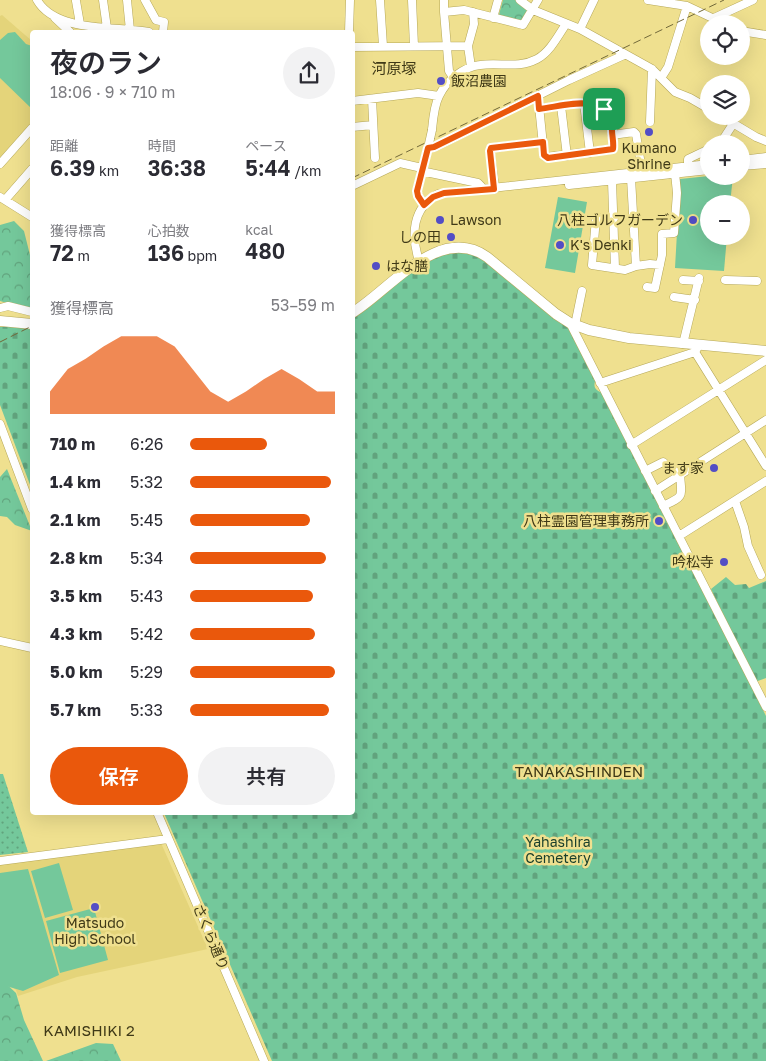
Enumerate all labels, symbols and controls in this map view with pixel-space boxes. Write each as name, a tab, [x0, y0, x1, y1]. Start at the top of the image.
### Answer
map controls	[700, 15, 750, 245]
button: locate	[700, 15, 750, 65]
text: 夜のラン	[50, 46, 162, 79]
button: share	[283, 47, 335, 99]
district label: 河原塚	[371, 59, 417, 77]
place label: 飯沼農園	[451, 72, 507, 89]
marker: 飯沼農園	[435, 75, 447, 87]
button: layers	[700, 75, 750, 125]
text: 18:06 · 9 × 710 m	[50, 82, 176, 102]
pin	[583, 88, 625, 130]
icon: arrive	[590, 95, 618, 123]
marker: Kumano Shrine	[643, 126, 655, 138]
button: +	[700, 135, 750, 185]
text: 距離	[50, 137, 78, 154]
text: 時間	[148, 137, 176, 154]
text: ペース	[245, 137, 287, 154]
place label: Kumano Shrine	[621, 139, 677, 172]
text: 6.39	[50, 155, 95, 181]
text: 36:38	[148, 155, 206, 181]
text: 5:44	[245, 155, 291, 181]
text: km	[95, 162, 119, 179]
text: /km	[291, 162, 321, 179]
button: −	[700, 195, 750, 245]
place label: Lawson	[450, 211, 502, 228]
place label: 八柱ゴルフガーデン	[557, 211, 683, 228]
marker: Lawson	[434, 214, 446, 226]
marker: 八柱ゴルフガーデン	[687, 214, 699, 226]
text: kcal	[245, 221, 273, 238]
text: 獲得標高	[50, 222, 106, 239]
text: 心拍数	[148, 222, 190, 239]
place label: しの田	[399, 228, 441, 245]
marker: しの田	[445, 231, 457, 243]
place label: K's Denki	[570, 236, 632, 253]
text: 480	[245, 238, 285, 264]
marker: K's Denki	[554, 239, 566, 251]
text: 72	[50, 240, 74, 266]
text: 136	[148, 240, 184, 266]
text: m	[74, 247, 90, 264]
text: bpm	[184, 247, 217, 264]
place label: はな膳	[386, 257, 428, 274]
marker: はな膳	[370, 260, 382, 272]
text: 53–59 m	[271, 295, 335, 315]
text: 獲得標高	[50, 298, 114, 318]
text: 710 m	[50, 434, 95, 454]
text: 6:26	[130, 434, 163, 454]
place label: ます家	[662, 459, 704, 476]
marker: ます家	[708, 462, 720, 474]
text: 1.4 km	[50, 472, 101, 492]
text: 5:32	[130, 472, 163, 492]
text: 2.1 km	[50, 510, 100, 530]
text: 5:45	[130, 510, 163, 530]
place label: 八柱霊園管理事務所	[523, 512, 649, 529]
marker: 八柱霊園管理事務所	[653, 515, 665, 527]
text: 2.8 km	[50, 548, 102, 568]
text: 5:34	[130, 548, 163, 568]
place label: 吟松寺	[672, 553, 714, 570]
marker: 吟松寺	[718, 556, 730, 568]
text: 3.5 km	[50, 586, 102, 606]
text: 5:43	[130, 586, 163, 606]
text: 4.3 km	[50, 624, 102, 644]
text: 5:42	[130, 624, 163, 644]
text: 5.0 km	[50, 662, 103, 682]
text: 5:29	[130, 662, 163, 682]
text: 5.7 km	[50, 700, 101, 720]
text: 5:33	[130, 700, 163, 720]
button: 保存	[50, 747, 188, 805]
button: 共有	[198, 747, 335, 805]
district label: TANAKASHINDEN	[515, 762, 643, 780]
park label: Yahashira Cemetery	[525, 833, 591, 866]
marker: Matsudo High School	[89, 901, 101, 913]
street label: さくら通り	[190, 901, 233, 972]
place label: Matsudo High School	[54, 914, 136, 947]
district label: KAMISHIKI 2	[43, 1021, 135, 1039]

